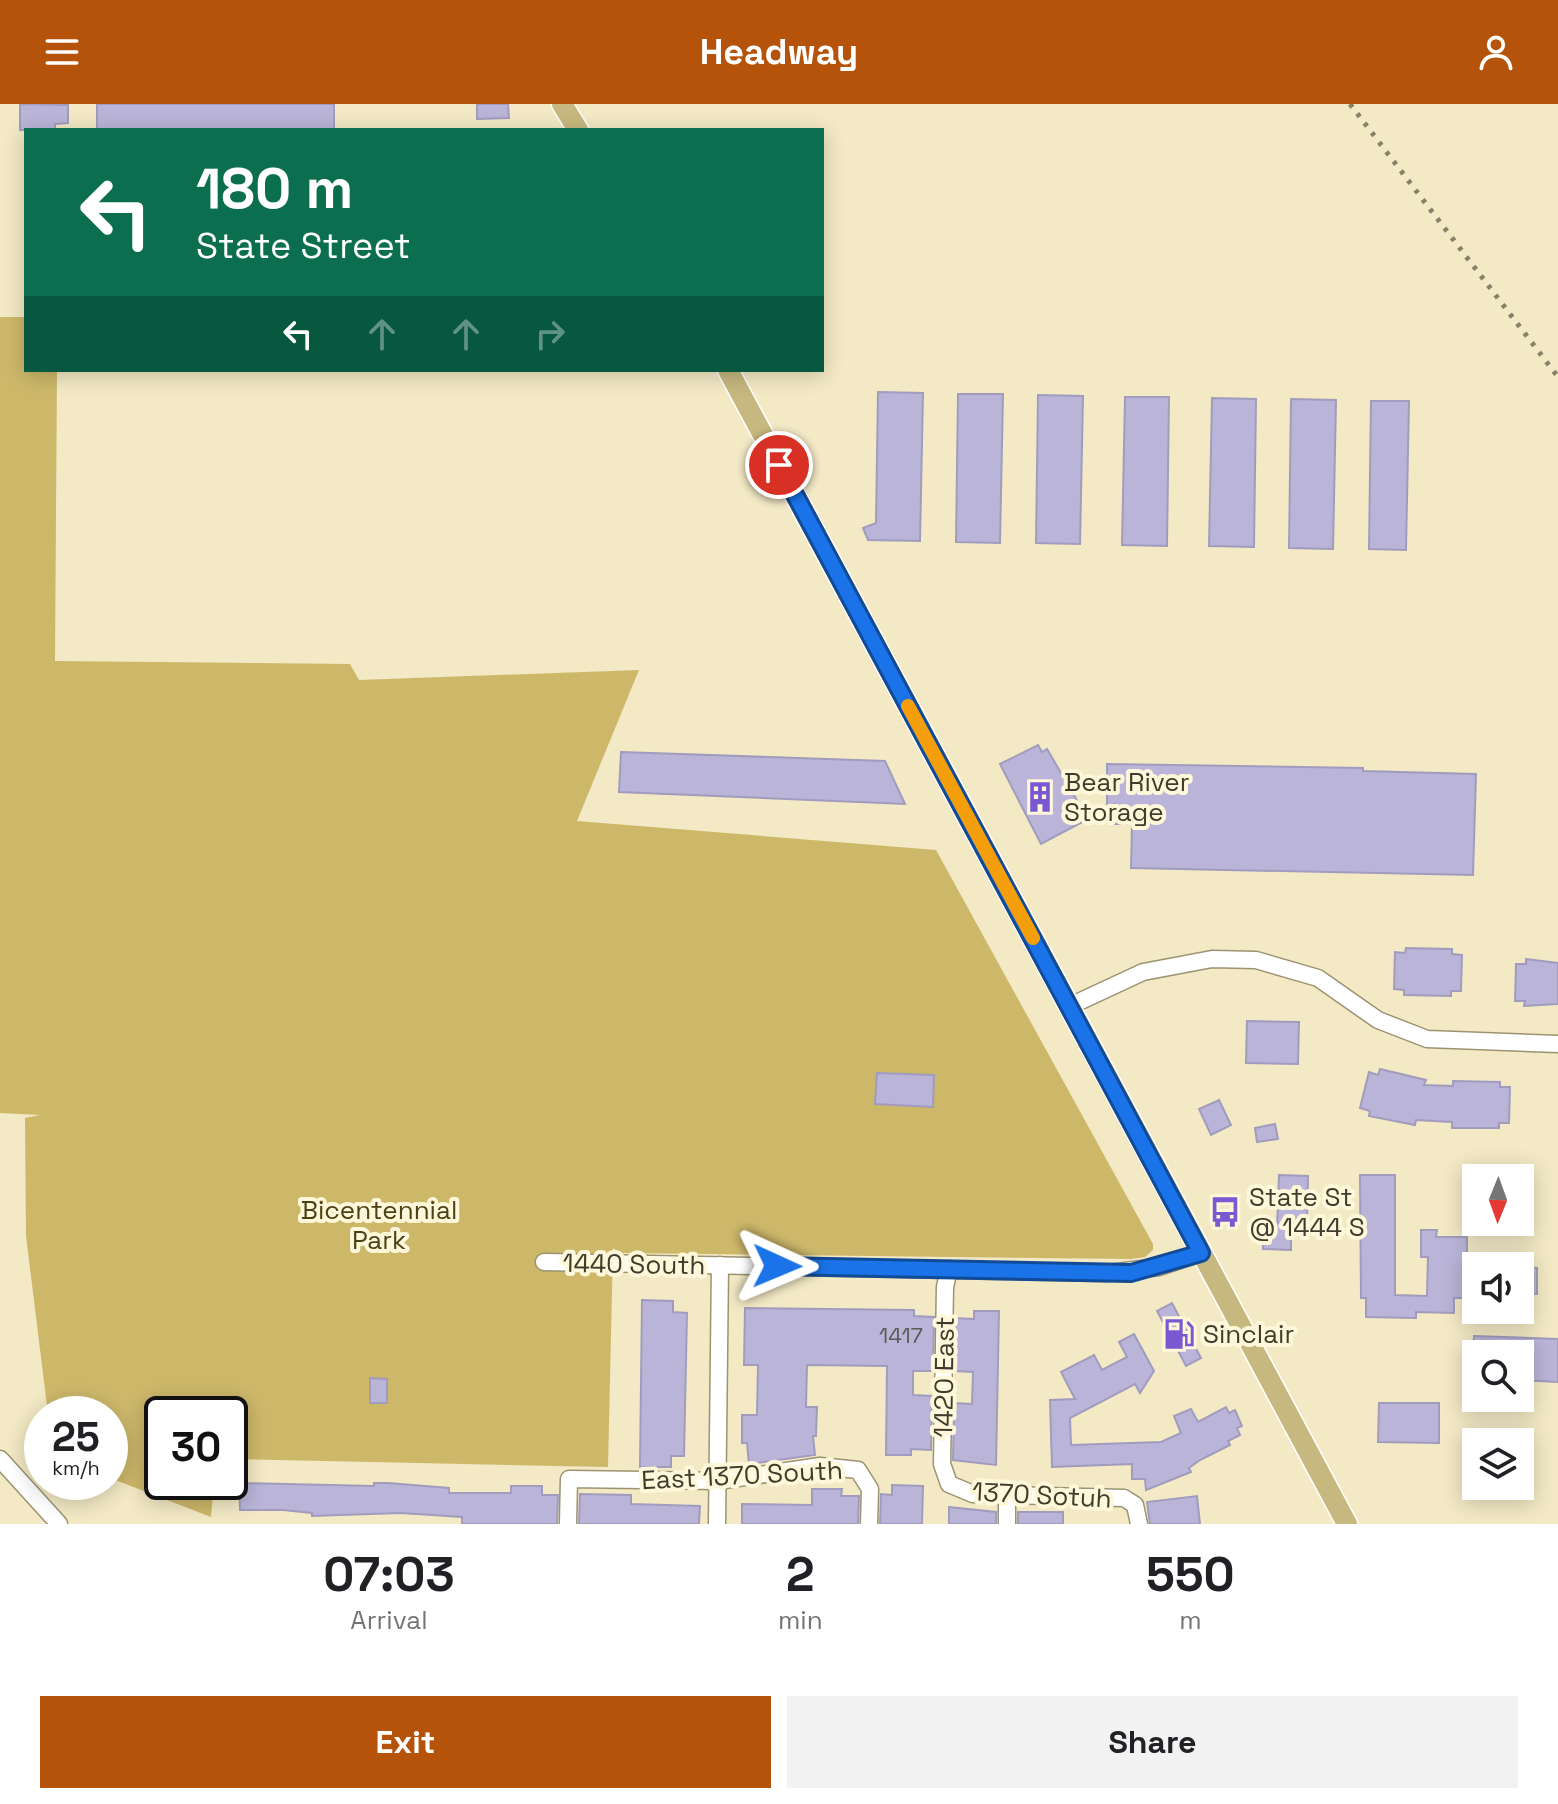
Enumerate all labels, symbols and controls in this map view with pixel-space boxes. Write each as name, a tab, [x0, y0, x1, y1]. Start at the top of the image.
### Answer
text: Headway	[700, 29, 858, 75]
icon: menu	[40, 30, 84, 74]
icon: person	[1474, 30, 1518, 74]
text: 180 m	[196, 153, 353, 224]
icon: left	[64, 160, 168, 264]
text: State Street	[196, 223, 411, 269]
icon: left	[276, 312, 320, 356]
icon: ahead	[360, 312, 404, 356]
icon: ahead	[444, 312, 488, 356]
icon: right	[528, 312, 572, 356]
pin	[745, 431, 813, 499]
icon: arrive	[757, 443, 801, 487]
place label: Bear River Storage	[1064, 765, 1189, 829]
building icon: Bear River Storage	[1023, 780, 1057, 814]
north arrow	[1462, 1164, 1534, 1236]
map controls	[1462, 1164, 1534, 1500]
place label: State St @ 1444 S	[1249, 1180, 1365, 1244]
park label: Bicentennial Park	[301, 1193, 457, 1257]
bus stop icon: State St @ 1444 S	[1208, 1195, 1242, 1229]
position arrow	[735, 1224, 819, 1308]
street label: 1440 South	[562, 1246, 706, 1282]
button: sound	[1462, 1252, 1534, 1324]
street label: 1420 East	[926, 1316, 962, 1438]
fuel station icon: Sinclair	[1162, 1317, 1196, 1351]
place label: Sinclair	[1203, 1317, 1294, 1351]
house number: 1417	[879, 1321, 923, 1349]
button: search	[1462, 1340, 1534, 1412]
speed limit sign: 30	[144, 1396, 248, 1500]
text: 25	[52, 1412, 100, 1463]
button: layers	[1462, 1428, 1534, 1500]
street label: East 1370 South	[640, 1453, 844, 1497]
text: km/h	[52, 1455, 100, 1481]
street label: 1370 Sotuh	[971, 1474, 1113, 1516]
text: 07:03	[323, 1544, 455, 1605]
text: 2	[786, 1544, 815, 1605]
text: 550	[1146, 1544, 1235, 1605]
text: Arrival	[350, 1603, 428, 1637]
text: min	[778, 1603, 823, 1637]
text: m	[1179, 1603, 1202, 1637]
button: Exit	[40, 1696, 771, 1788]
button: Share	[787, 1696, 1518, 1788]

